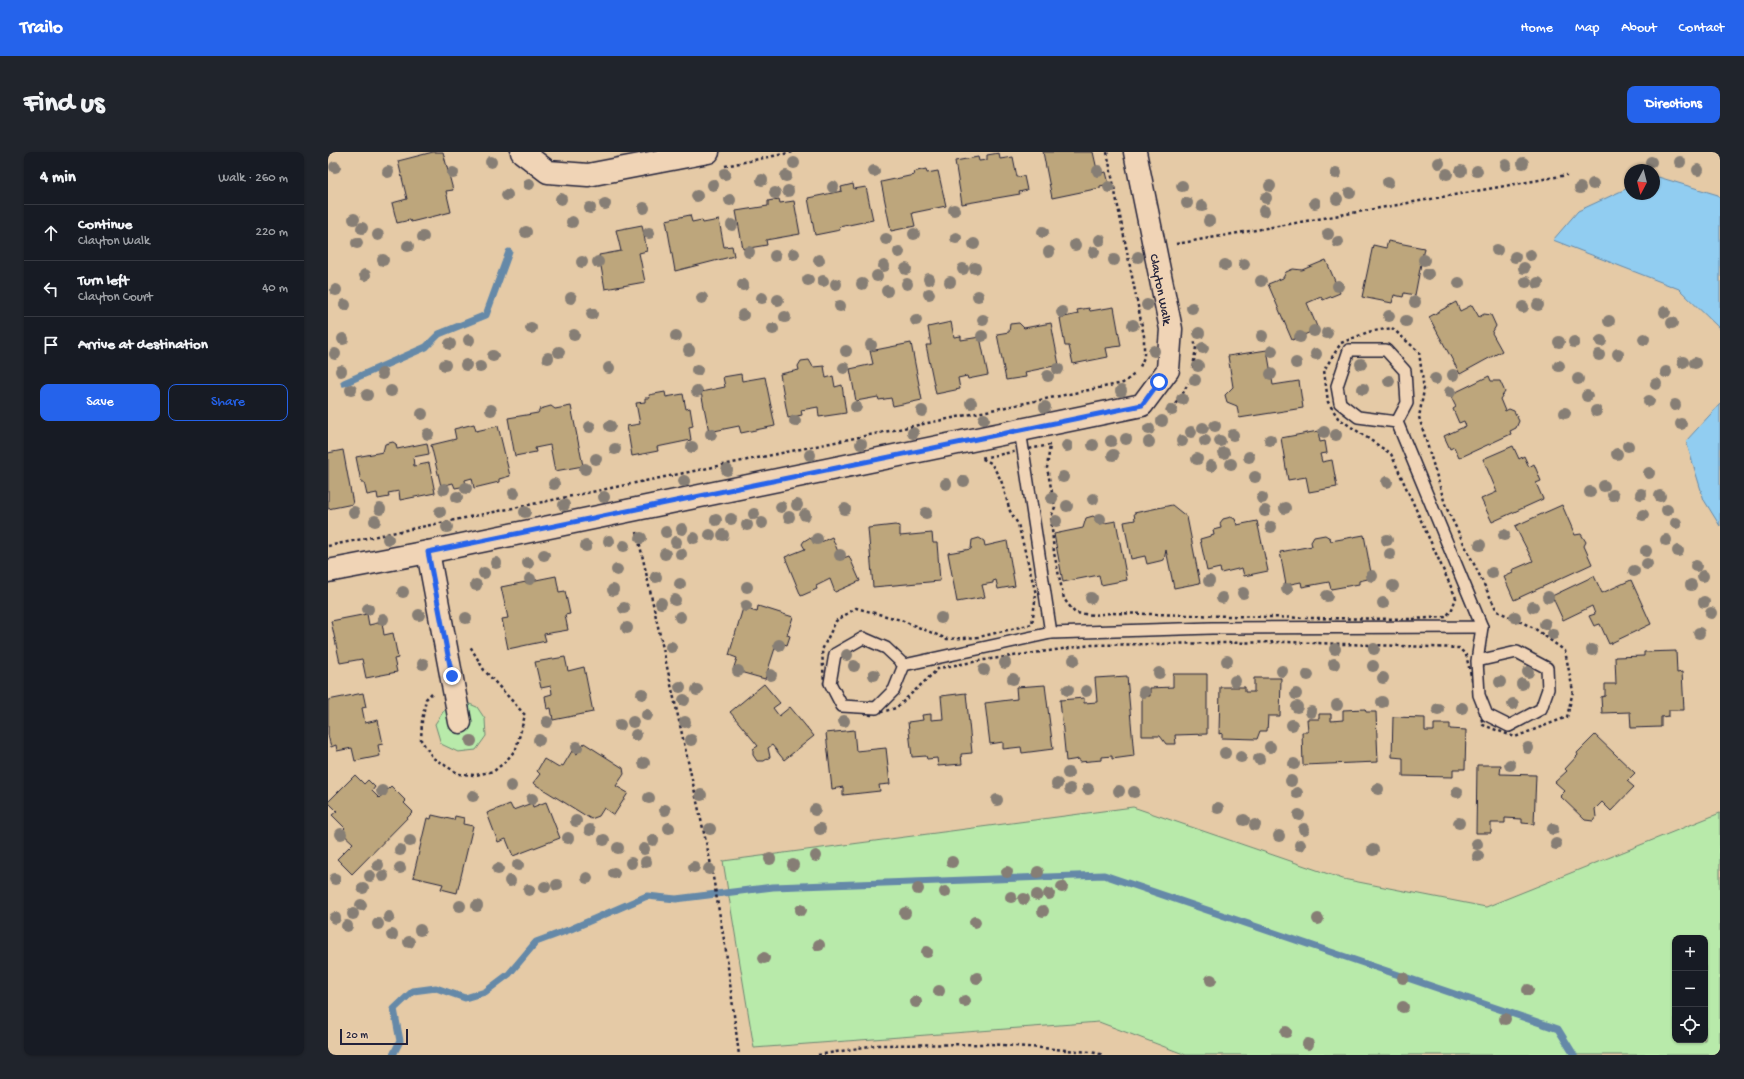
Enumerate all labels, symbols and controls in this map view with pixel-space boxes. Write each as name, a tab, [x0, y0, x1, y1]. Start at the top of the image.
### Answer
text: Trailo	[20, 17, 63, 40]
text: Home	[1521, 20, 1553, 37]
text: Map	[1575, 20, 1599, 37]
text: About	[1621, 20, 1657, 37]
text: Contact	[1679, 20, 1724, 37]
button: Directions	[1627, 86, 1720, 123]
text: Find us	[24, 88, 104, 121]
north arrow	[1624, 164, 1660, 200]
text: 4 min	[40, 168, 76, 188]
text: Walk · 260 m	[218, 171, 288, 186]
text: Continue	[78, 216, 132, 234]
icon: ahead	[40, 222, 62, 244]
text: 220 m	[256, 225, 288, 240]
text: Clayton Walk	[78, 234, 150, 249]
street label: Clayton Walk	[1145, 253, 1174, 327]
text: Turn left	[78, 272, 129, 290]
icon: left	[40, 278, 62, 300]
text: 40 m	[262, 281, 288, 296]
text: Clayton Court	[78, 290, 153, 305]
icon: arrive	[40, 334, 62, 356]
text: Arrive at destination	[78, 336, 208, 354]
route start	[1150, 373, 1168, 391]
button: Save	[40, 384, 160, 421]
button: Share	[168, 384, 288, 421]
route end	[443, 667, 461, 685]
map controls	[1672, 935, 1708, 1043]
button: +	[1672, 935, 1708, 971]
button: −	[1672, 971, 1708, 1007]
button: locate	[1672, 1007, 1708, 1043]
scale bar	[340, 1027, 408, 1046]
text: 20 m	[346, 1030, 368, 1042]

